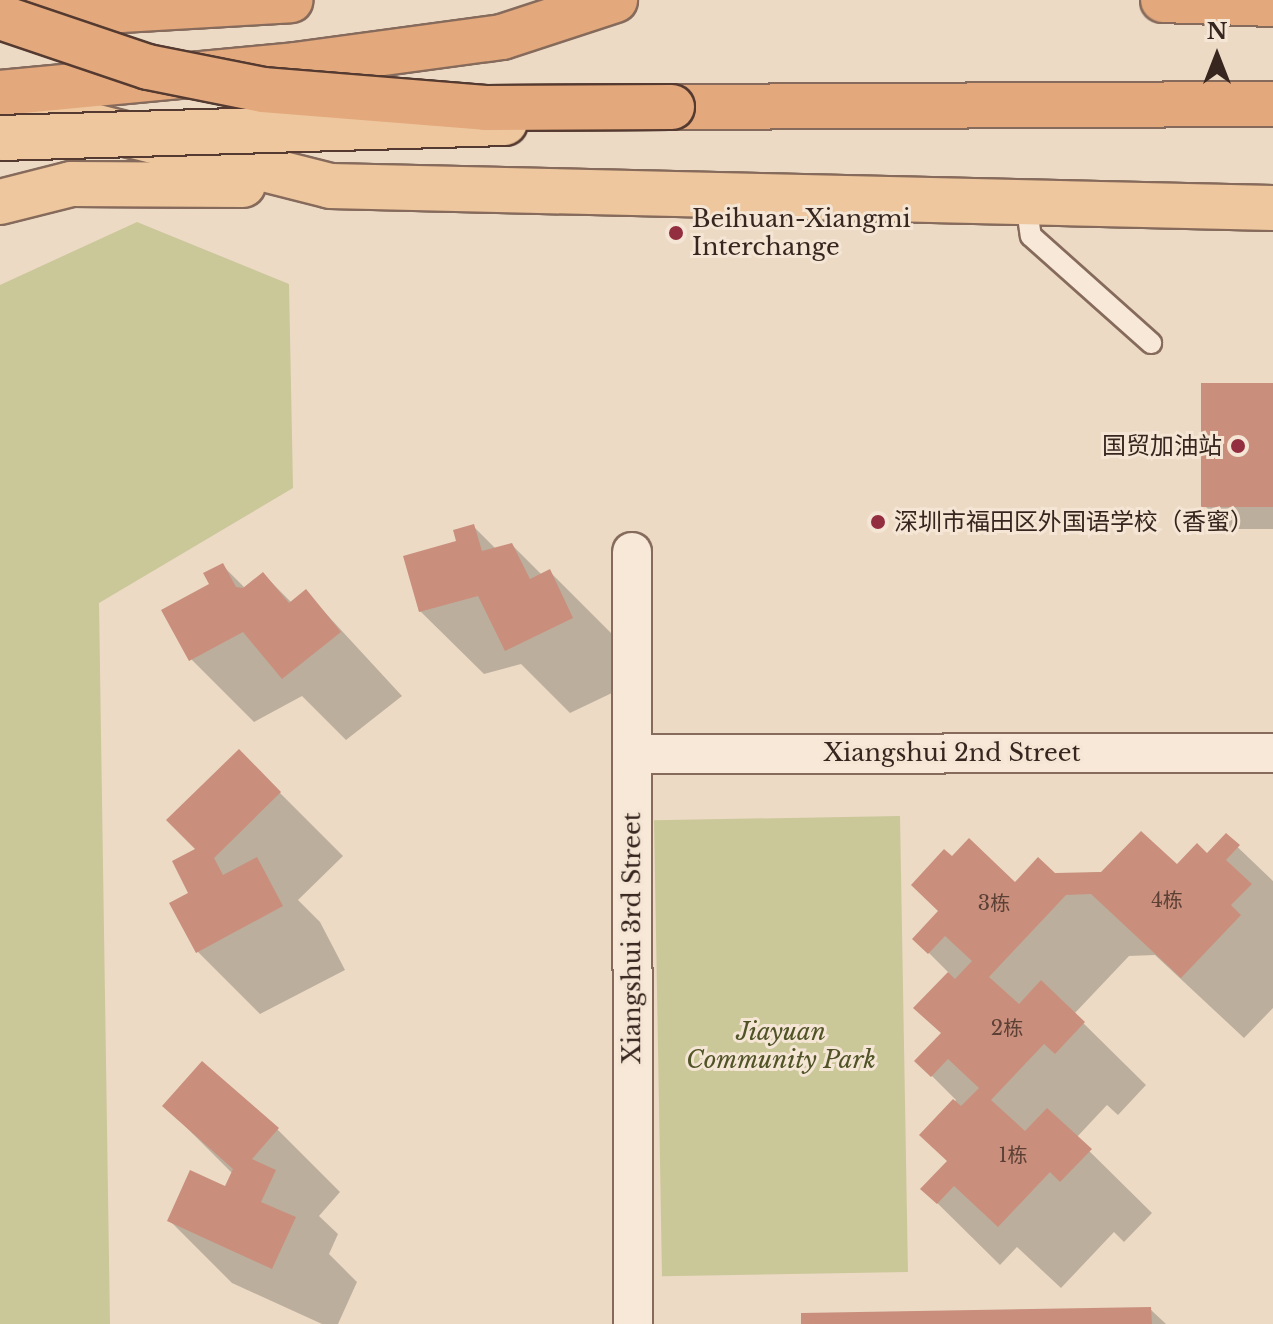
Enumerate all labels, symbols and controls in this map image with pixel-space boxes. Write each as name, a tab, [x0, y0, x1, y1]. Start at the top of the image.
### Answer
north arrow	[1177, 16, 1257, 96]
text: N	[1207, 18, 1227, 45]
place label: Beihuan-Xiangmi Interchange	[692, 205, 911, 261]
marker: Beihuan-Xiangmi Interchange	[667, 224, 685, 242]
place label: 国贸加油站	[1102, 432, 1222, 460]
marker: 国贸加油站	[1229, 437, 1247, 455]
place label: 深圳市福田区外国语学校（香蜜）	[894, 508, 1254, 536]
marker: 深圳市福田区外国语学校（香蜜）	[869, 513, 887, 531]
street label: Xiangshui 2nd Street	[823, 739, 1081, 767]
street label: Xiangshui 3rd Street	[618, 812, 646, 1064]
house number: 4栋	[1151, 888, 1183, 912]
house number: 3栋	[978, 891, 1010, 915]
house number: 2栋	[991, 1016, 1023, 1040]
park label: Jiayuan Community Park	[686, 1018, 876, 1074]
house number: 1栋	[999, 1143, 1027, 1167]

